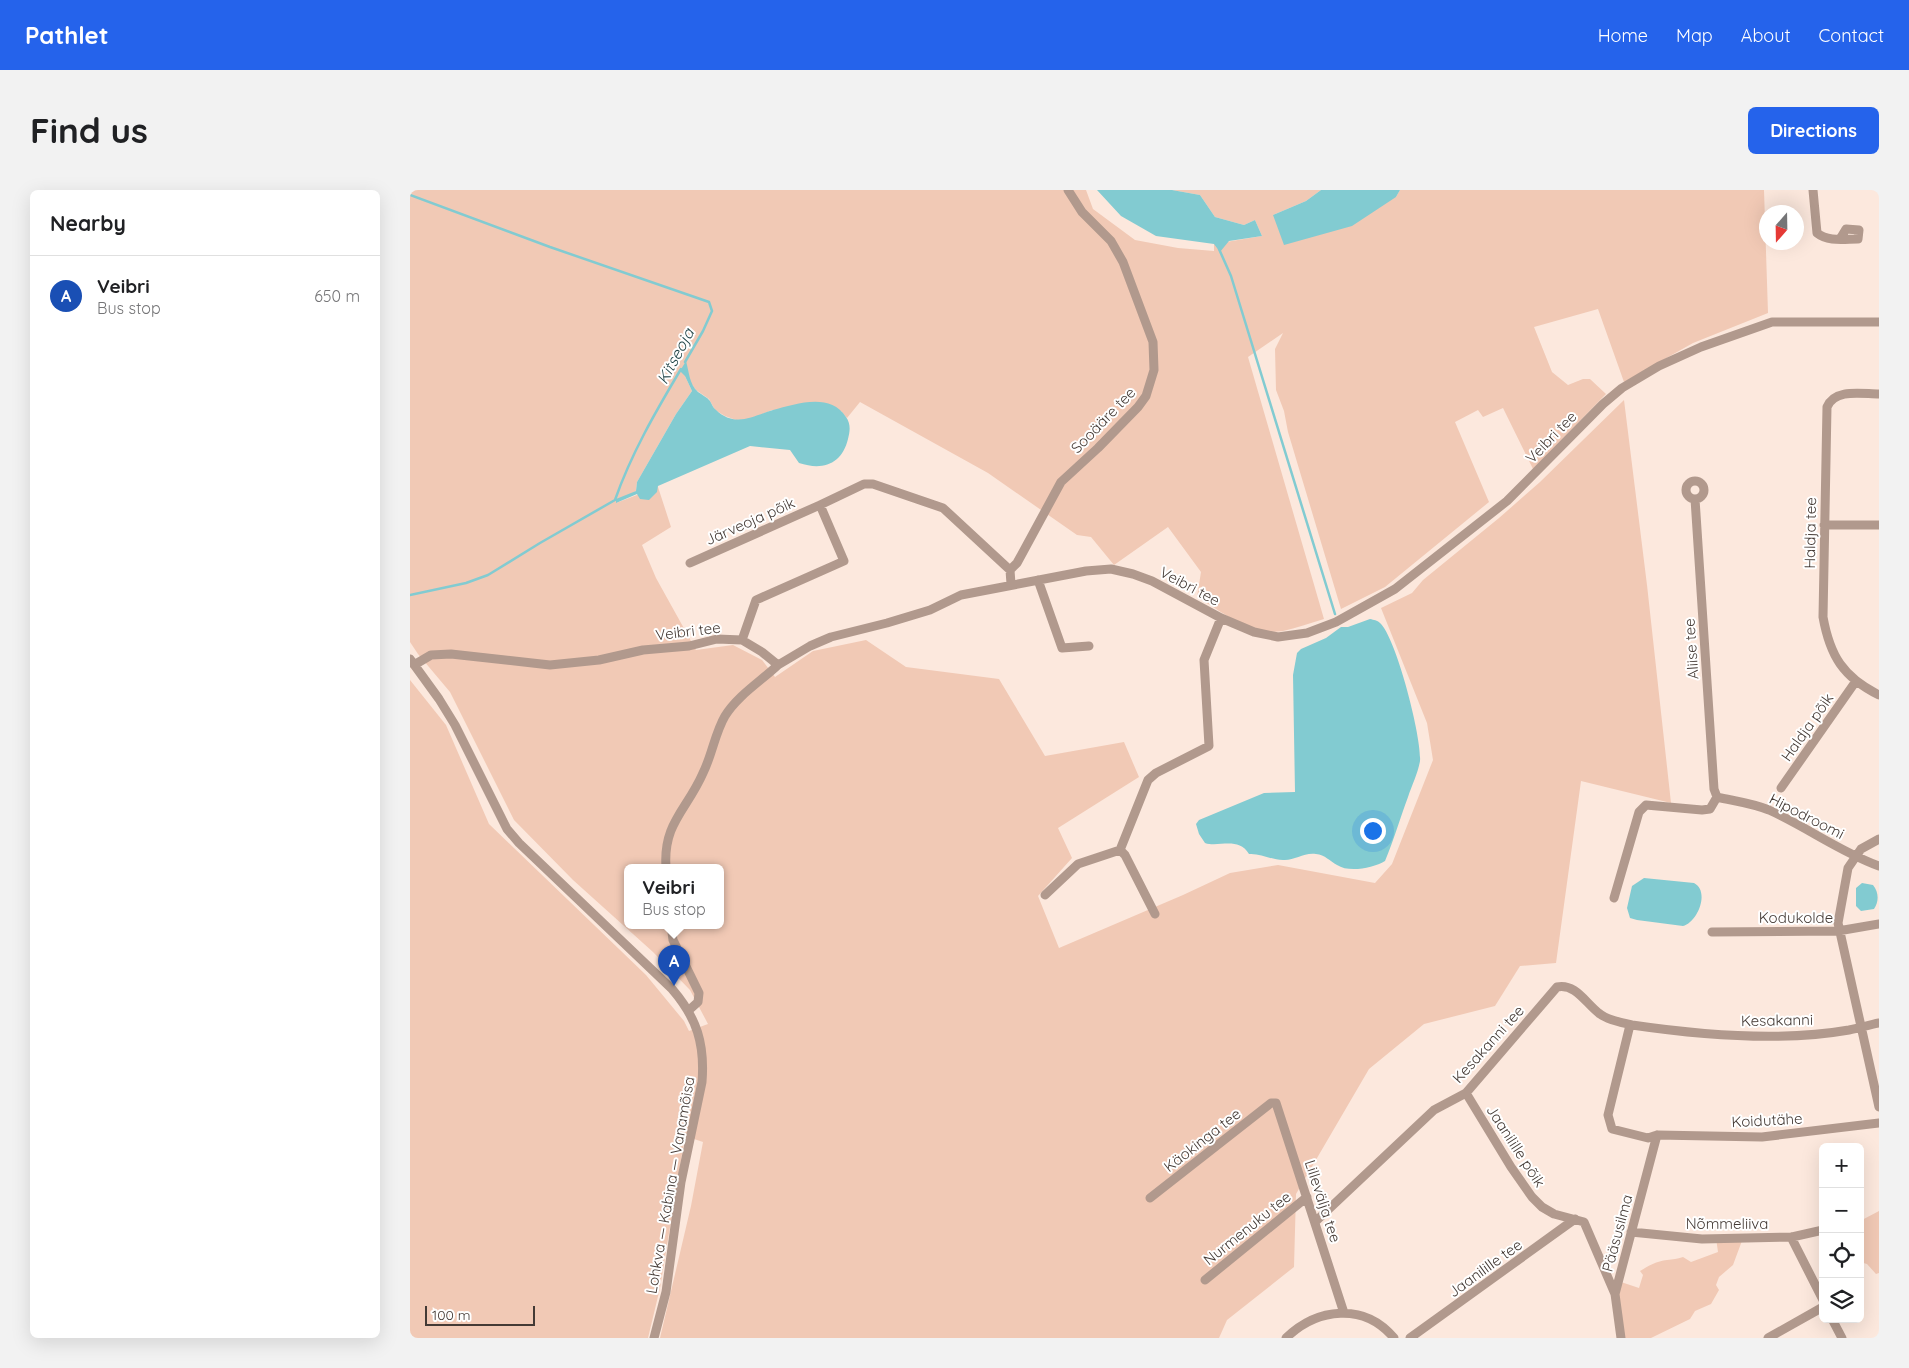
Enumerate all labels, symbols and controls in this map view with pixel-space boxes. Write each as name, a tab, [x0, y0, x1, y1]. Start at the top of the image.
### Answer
text: Pathlet	[25, 20, 109, 50]
text: Home	[1598, 24, 1648, 47]
text: Map	[1676, 24, 1713, 47]
text: About	[1741, 24, 1791, 47]
text: Contact	[1819, 24, 1884, 47]
button: Directions	[1748, 107, 1879, 154]
text: Find us	[30, 108, 148, 152]
north arrow	[1759, 205, 1804, 250]
text: Nearby	[50, 210, 126, 236]
text: Veibri	[97, 274, 150, 298]
text: A	[61, 286, 71, 306]
text: 650 m	[314, 286, 360, 306]
text: Bus stop	[97, 298, 161, 318]
water label: Kitseoja	[652, 324, 699, 387]
street label: Sooääre tee	[1067, 383, 1139, 457]
street label: Veibri tee	[1521, 407, 1581, 467]
street label: Järveoja põik	[702, 493, 798, 549]
street label: Haldja tee	[1800, 497, 1820, 569]
street label: Veibri tee	[1157, 562, 1223, 610]
street label: Veibri tee	[654, 618, 722, 644]
street label: Aliise tee	[1679, 618, 1703, 680]
street label: Haldja põik	[1777, 689, 1837, 765]
street label: Hipodroomi	[1766, 789, 1848, 843]
your location	[1360, 818, 1386, 844]
popup	[624, 864, 724, 929]
text: Veibri	[642, 875, 695, 899]
text: Bus stop	[642, 899, 706, 919]
street label: Kodukolde	[1759, 908, 1833, 927]
pin: A	[658, 945, 690, 986]
street label: Kesakanni tee	[1448, 1001, 1528, 1087]
street label: Kesakanni	[1741, 1010, 1813, 1030]
street label: Lohkva — Kabina — Vanamõisa	[642, 1075, 698, 1295]
street label: Jaanilille põik	[1482, 1101, 1550, 1191]
street label: Käokinga tee	[1160, 1104, 1244, 1176]
street label: Koidutähe	[1731, 1109, 1803, 1131]
map controls	[1819, 1143, 1864, 1323]
button: +	[1819, 1143, 1864, 1188]
street label: Lillevälja tee	[1301, 1157, 1345, 1245]
street label: Nurmenuku tee	[1199, 1187, 1295, 1269]
button: −	[1819, 1188, 1864, 1233]
street label: Pääsusilma	[1598, 1192, 1636, 1274]
street label: Nõmmeliiva	[1686, 1214, 1768, 1233]
button: locate	[1819, 1233, 1864, 1278]
street label: Jaanilille tee	[1444, 1235, 1526, 1301]
button: layers	[1819, 1278, 1864, 1323]
scale bar	[425, 1303, 535, 1326]
text: 100 m	[432, 1306, 470, 1324]

